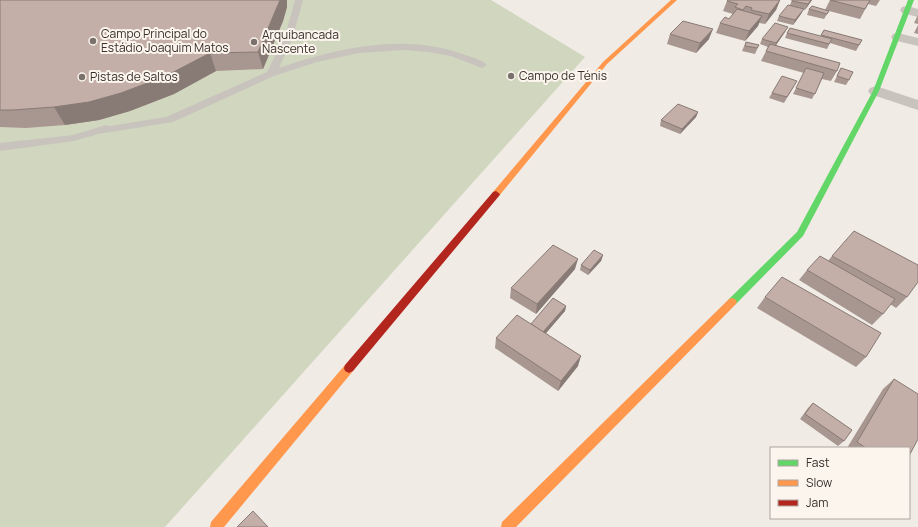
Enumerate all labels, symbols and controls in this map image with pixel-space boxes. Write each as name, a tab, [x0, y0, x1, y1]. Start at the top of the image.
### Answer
place label: Campo Principal do Estádio Joaquim Matos	[101, 25, 229, 56]
place label: Arquibancada Nascente	[262, 26, 339, 57]
marker: Campo Principal do Estádio Joaquim Matos	[88, 36, 98, 46]
marker: Arquibancada Nascente	[249, 37, 259, 47]
place label: Campo de Ténis	[519, 67, 607, 84]
place label: Pistas de Saltos	[90, 68, 178, 85]
marker: Campo de Ténis	[506, 71, 516, 81]
marker: Pistas de Saltos	[77, 72, 87, 82]
legend	[770, 447, 910, 519]
text: Fast	[806, 454, 830, 471]
text: Slow	[806, 474, 832, 491]
text: Jam	[806, 494, 828, 511]

